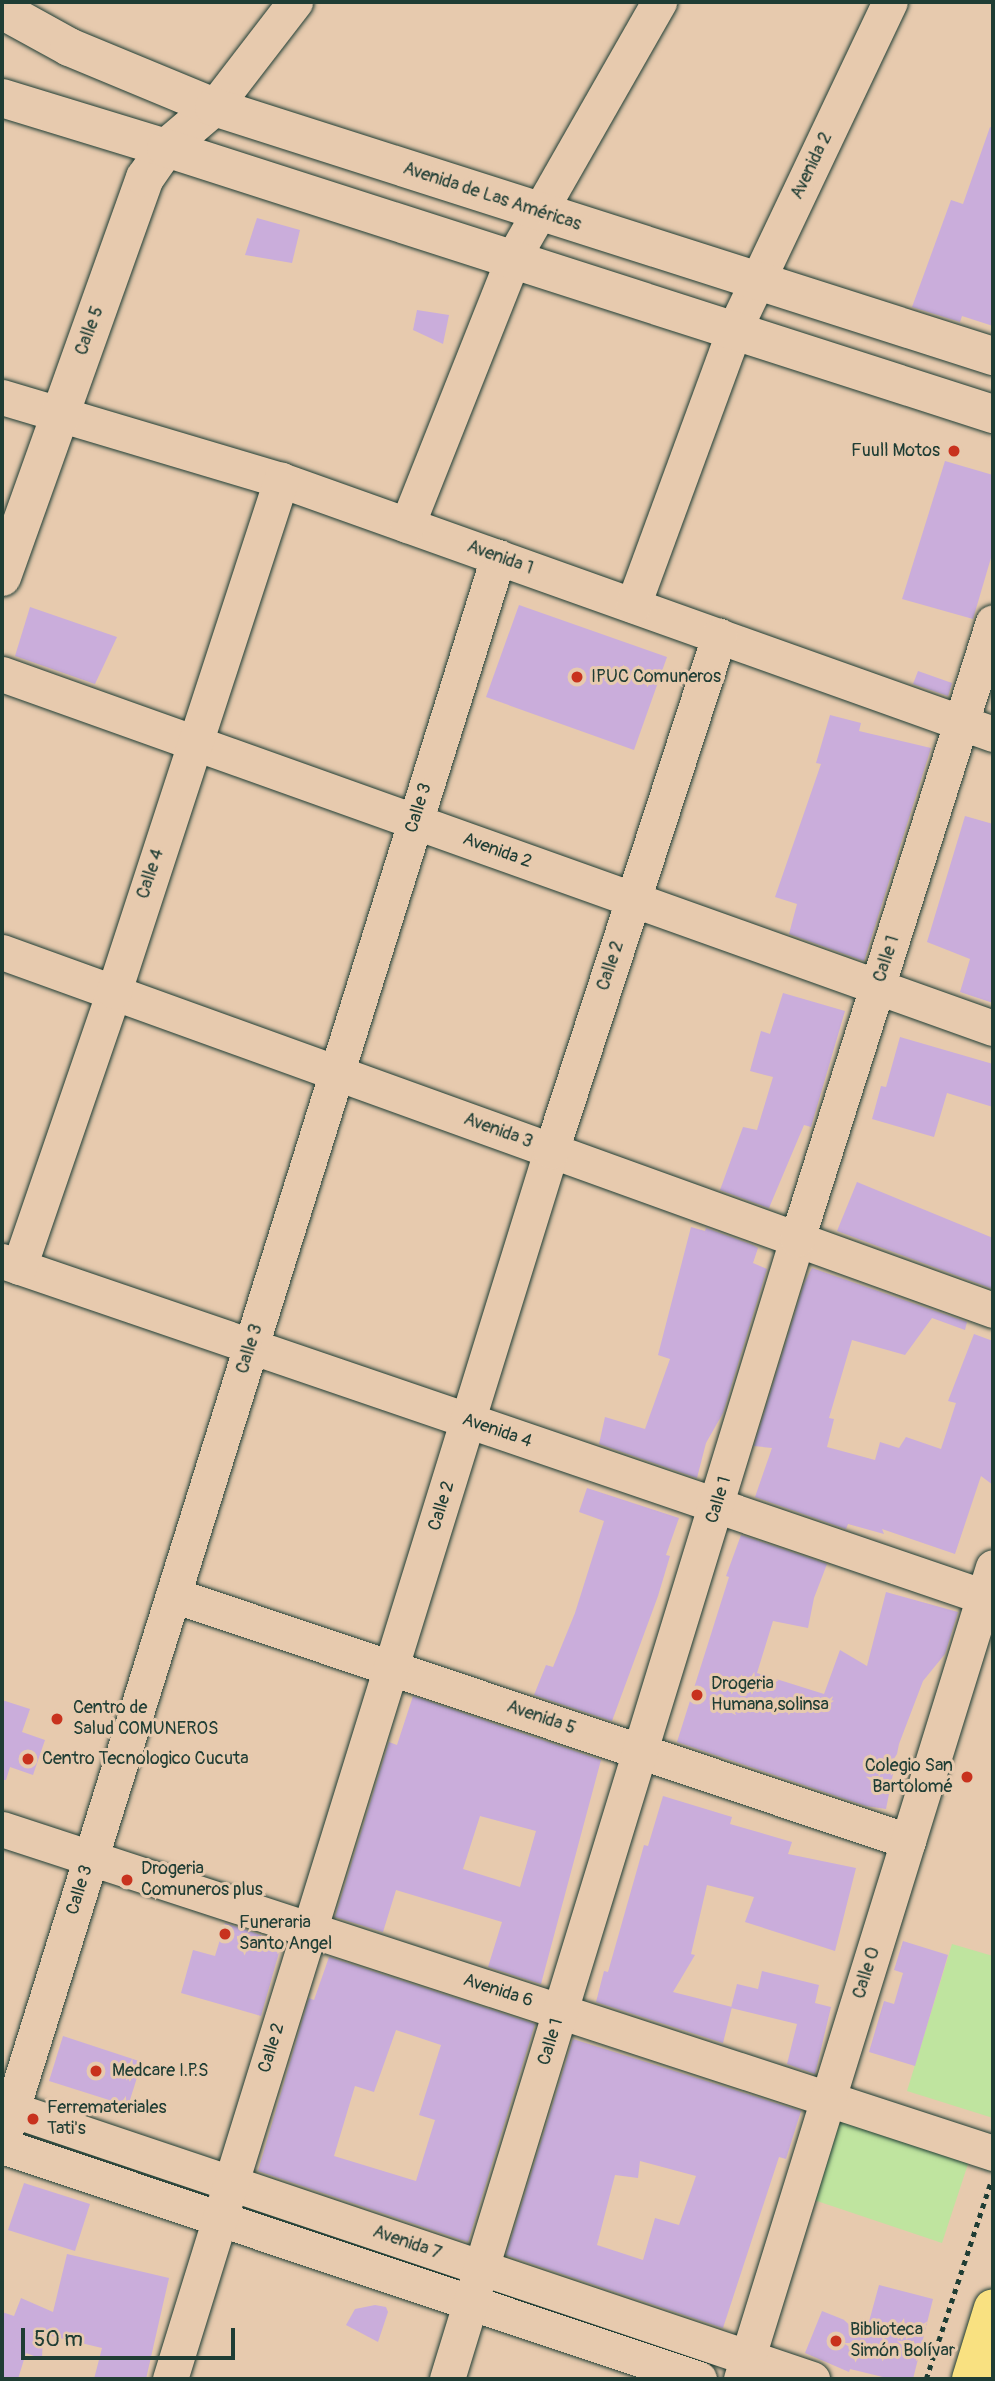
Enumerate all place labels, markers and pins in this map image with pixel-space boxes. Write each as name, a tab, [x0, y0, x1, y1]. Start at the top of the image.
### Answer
place label: Fuull Motos	[851, 440, 940, 462]
marker: Fuull Motos	[946, 443, 962, 459]
place label: IPUC Comuneros	[591, 666, 721, 688]
marker: IPUC Comuneros	[569, 669, 585, 685]
place label: Drogeria Humana,solinsa	[711, 1674, 829, 1716]
marker: Drogeria Humana,solinsa	[689, 1687, 705, 1703]
place label: Centro de Salud COMUNEROS	[73, 1698, 218, 1740]
marker: Centro de Salud COMUNEROS	[47, 1709, 67, 1729]
place label: Centro Tecnologico Cucuta	[42, 1748, 249, 1770]
marker: Centro Tecnologico Cucuta	[20, 1751, 36, 1767]
place label: Colegio San Bartolomé	[865, 1756, 953, 1798]
marker: Colegio San Bartolomé	[959, 1769, 975, 1785]
place label: Drogeria Comuneros plus	[141, 1859, 263, 1902]
marker: Drogeria Comuneros plus	[119, 1872, 135, 1888]
place label: Funeraria Santo Angel	[239, 1913, 332, 1955]
marker: Funeraria Santo Angel	[217, 1926, 233, 1942]
place label: Medcare I.P.S	[112, 2060, 208, 2082]
marker: Medcare I.P.S	[86, 2061, 106, 2081]
place label: Ferremateriales Tati's	[47, 2098, 167, 2140]
marker: Ferremateriales Tati's	[25, 2111, 41, 2127]
place label: Biblioteca Simón Bolívar	[850, 2320, 955, 2362]
marker: Biblioteca Simón Bolívar	[828, 2333, 844, 2349]

